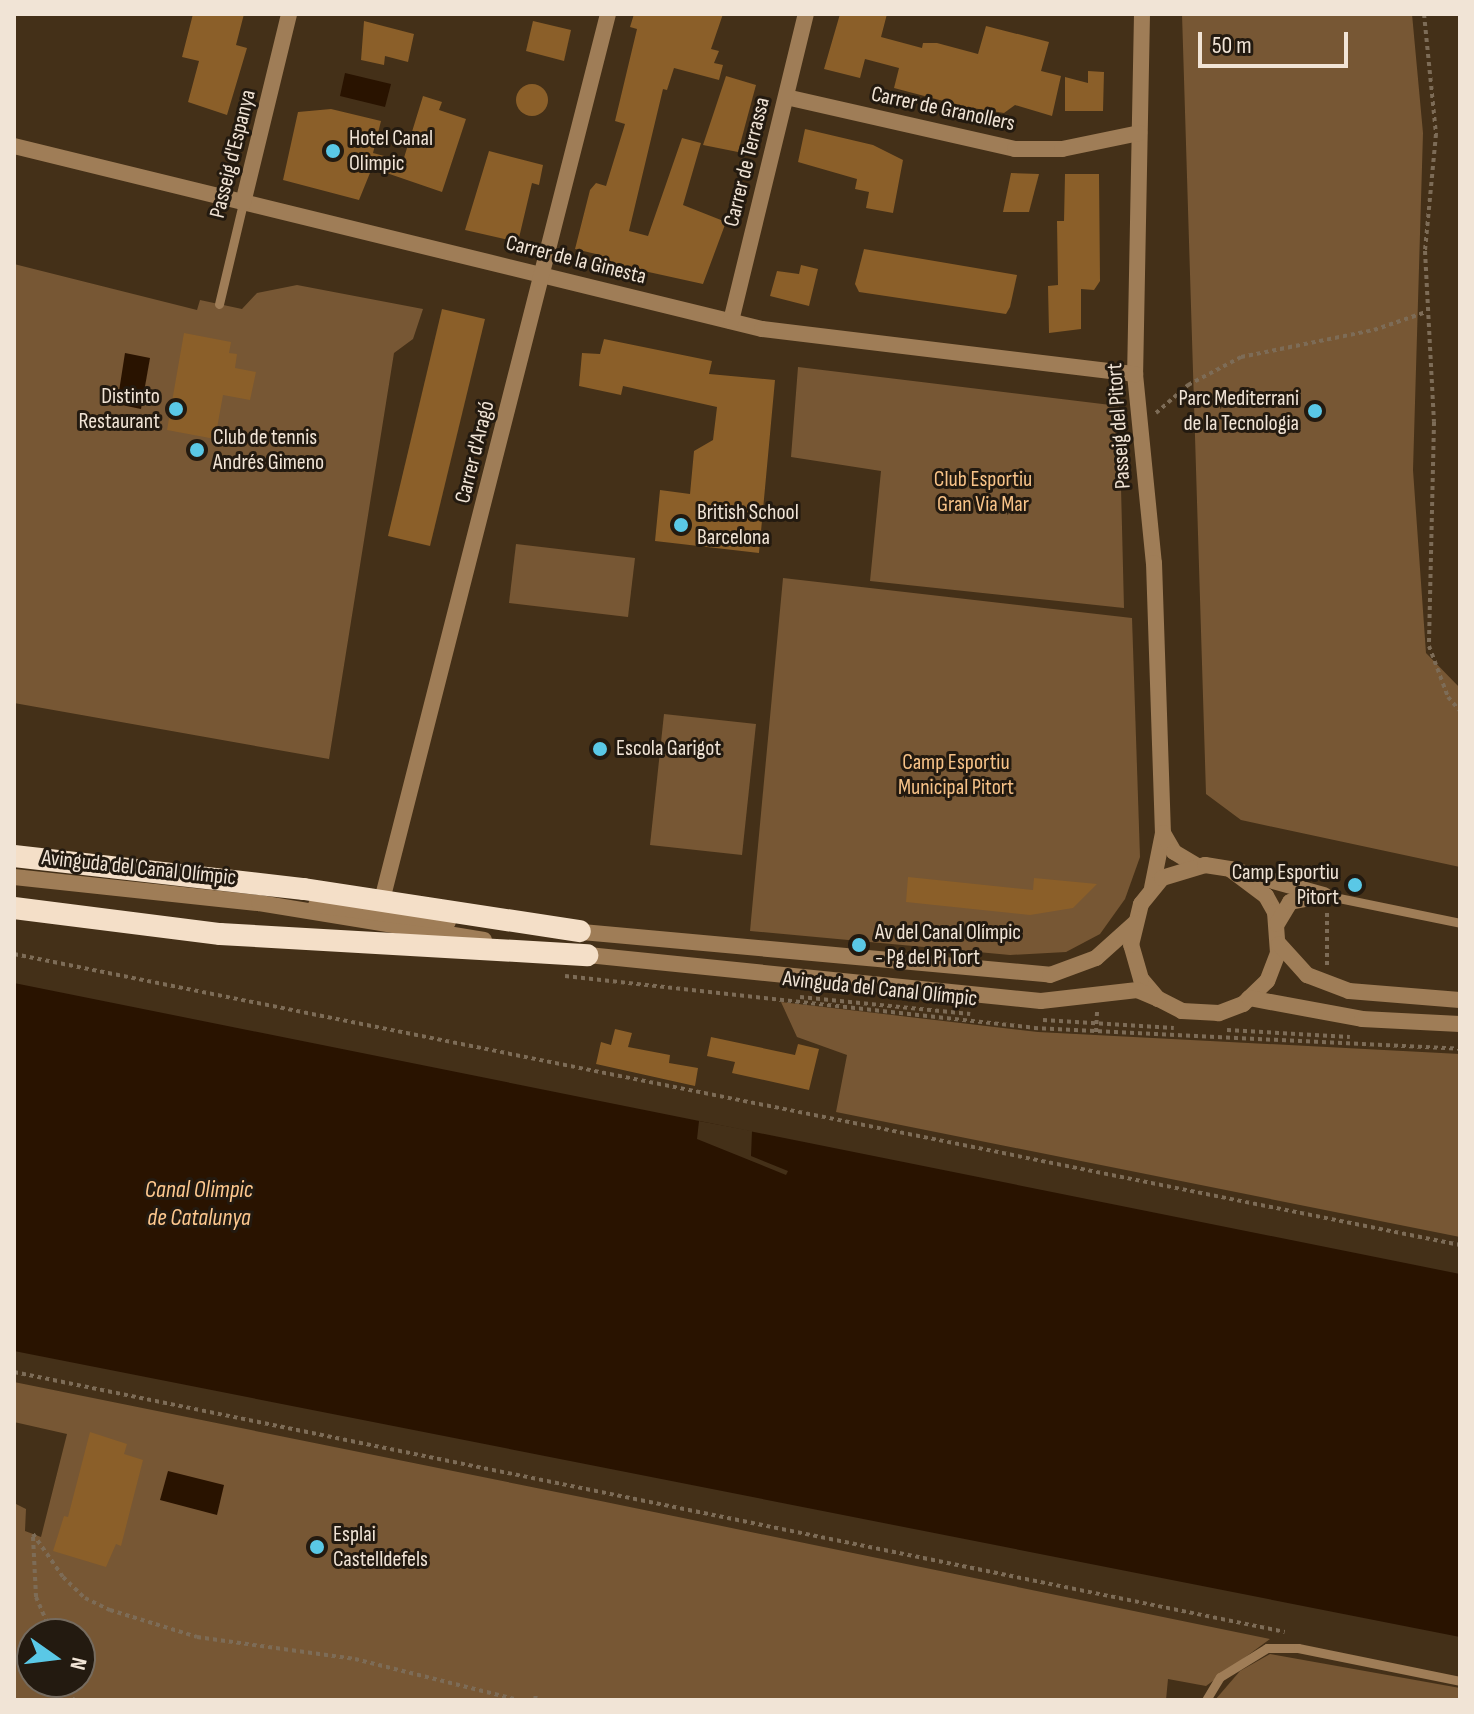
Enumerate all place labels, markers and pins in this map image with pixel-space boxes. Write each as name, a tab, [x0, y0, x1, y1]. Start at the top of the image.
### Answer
place label: Hotel Canal Olimpic	[349, 125, 433, 176]
marker: Hotel Canal Olimpic	[324, 142, 342, 160]
place label: Distinto Restaurant	[78, 383, 160, 434]
place label: Parc Mediterrani de la Tecnologia	[1178, 385, 1299, 436]
marker: Distinto Restaurant	[167, 400, 185, 418]
marker: Parc Mediterrani de la Tecnologia	[1306, 402, 1324, 420]
place label: Club de tennis Andrés Gimeno	[213, 424, 324, 476]
marker: Club de tennis Andrés Gimeno	[188, 441, 206, 459]
place label: British School Barcelona	[697, 499, 799, 550]
marker: British School Barcelona	[672, 516, 690, 534]
place label: Escola Garigot	[616, 736, 721, 762]
marker: Escola Garigot	[591, 740, 609, 758]
place label: Camp Esportiu Pitort	[1232, 859, 1339, 910]
marker: Camp Esportiu Pitort	[1346, 876, 1364, 894]
place label: Av del Canal Olímpic - Pg del Pi Tort	[875, 919, 1021, 970]
marker: Av del Canal Olímpic - Pg del Pi Tort	[850, 936, 868, 954]
place label: Esplai Castelldefels	[333, 1521, 428, 1572]
marker: Esplai Castelldefels	[308, 1538, 326, 1556]

